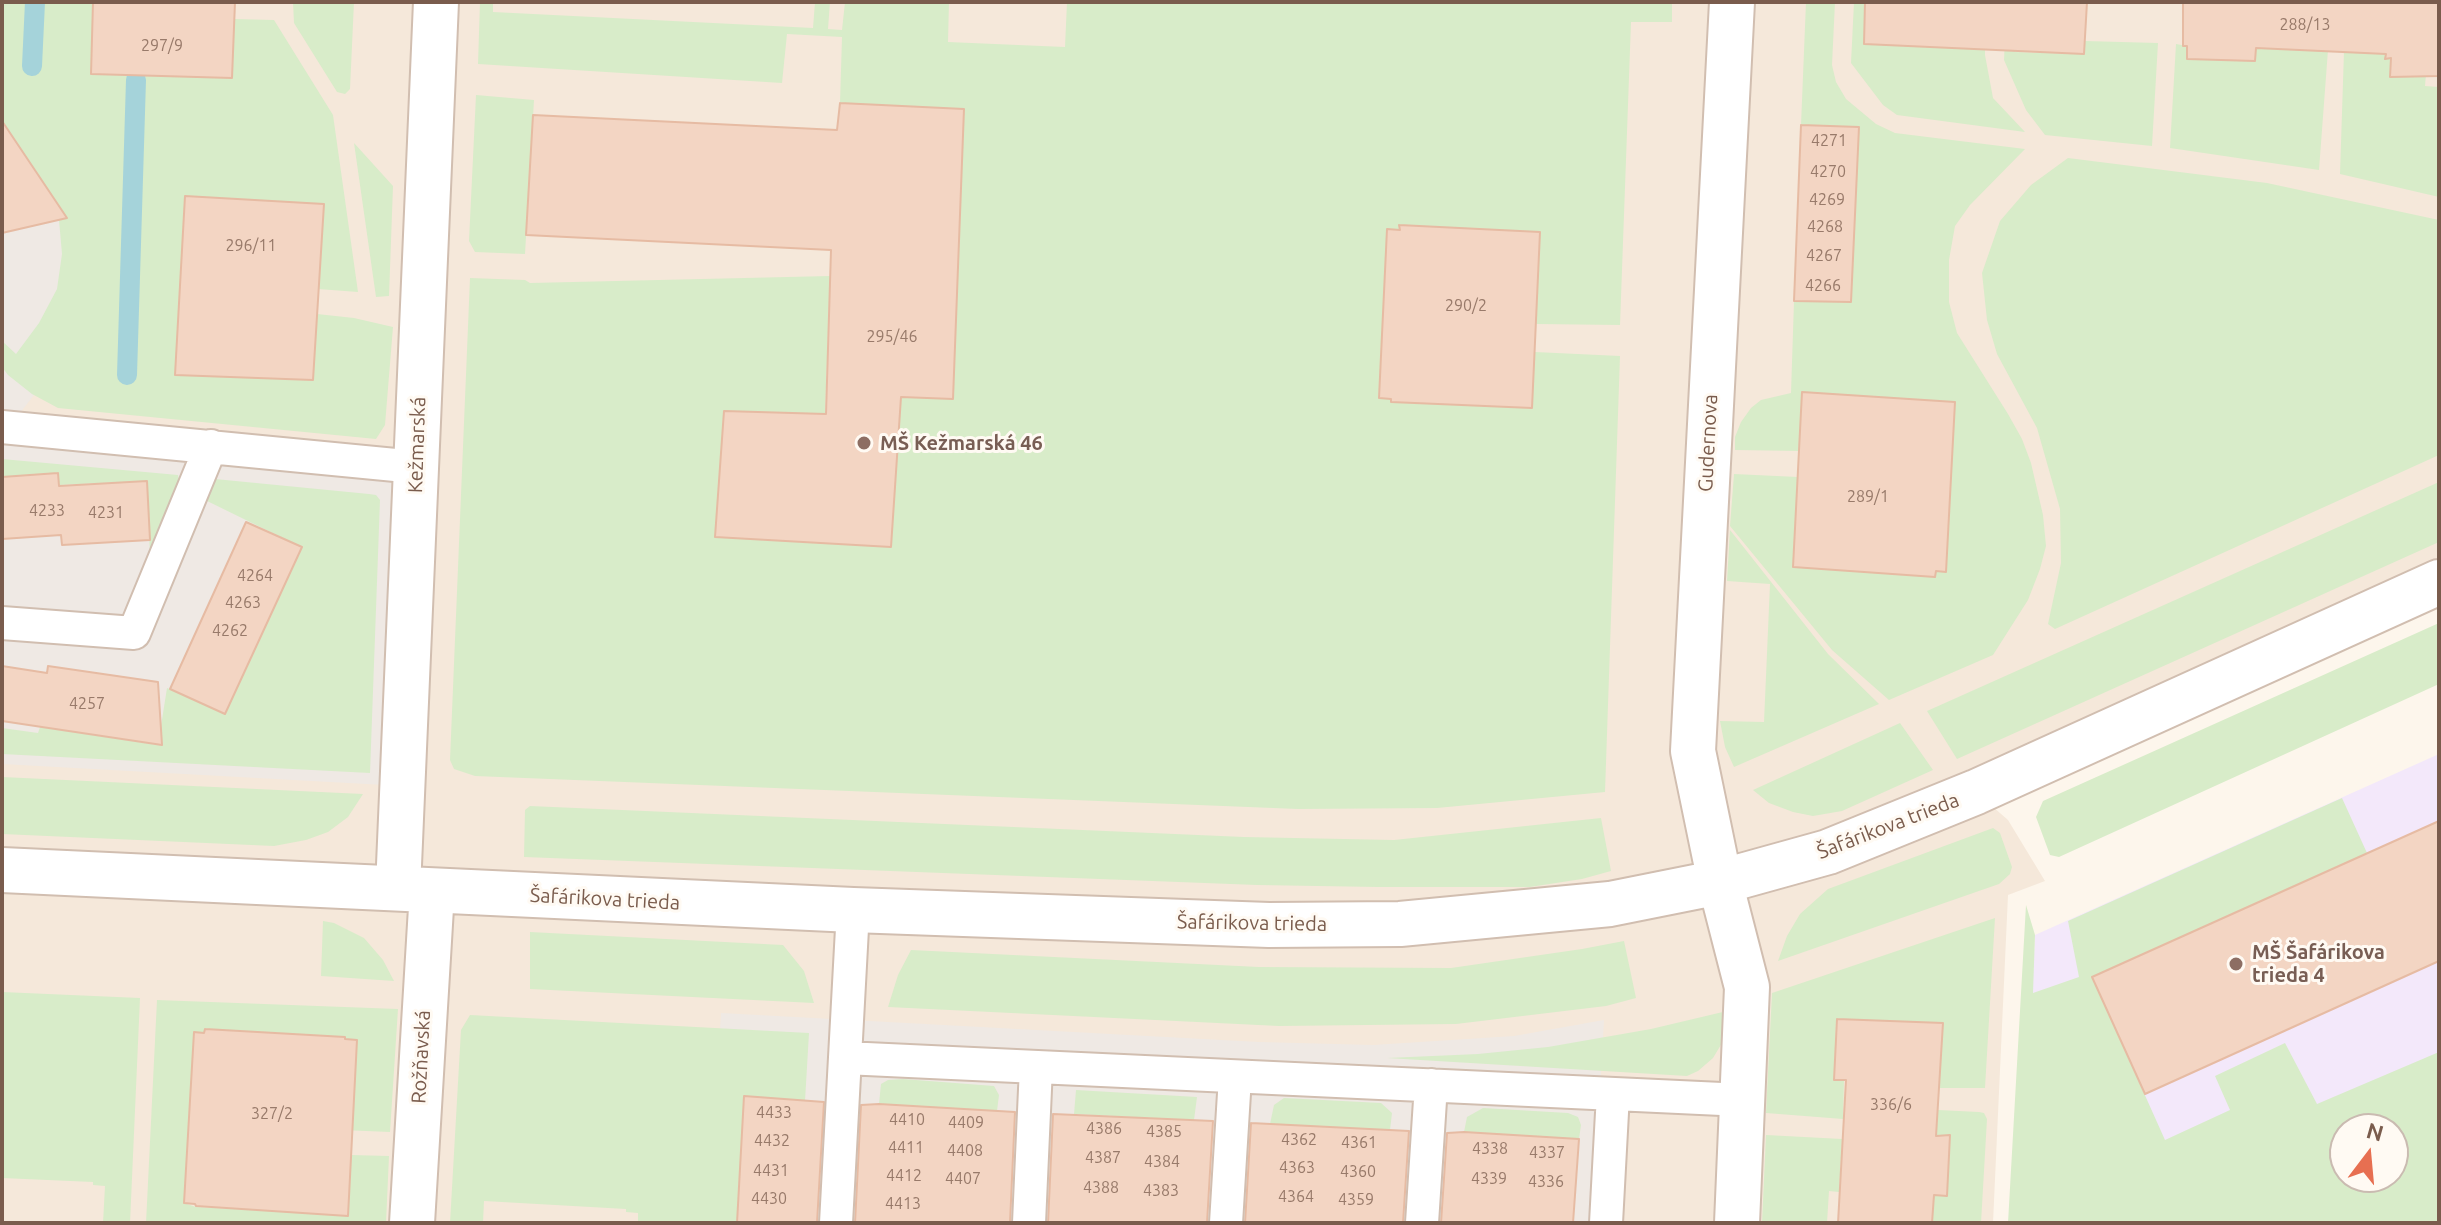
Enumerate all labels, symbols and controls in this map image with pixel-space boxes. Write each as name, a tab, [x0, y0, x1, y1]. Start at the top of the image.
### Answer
house number: 288/13	[2279, 15, 2331, 35]
house number: 297/9	[141, 36, 183, 56]
house number: 4271	[1811, 131, 1847, 151]
house number: 4270	[1810, 162, 1846, 182]
house number: 4269	[1809, 190, 1845, 210]
house number: 4268	[1807, 217, 1843, 237]
house number: 296/11	[225, 236, 277, 256]
house number: 4267	[1806, 246, 1842, 266]
house number: 4266	[1805, 276, 1841, 296]
house number: 290/2	[1445, 296, 1487, 316]
house number: 295/46	[866, 327, 918, 347]
street label: Gudernova	[1693, 393, 1723, 493]
street label: Kežmarská	[403, 396, 431, 494]
place label: MŠ Kežmarská 46	[880, 431, 1043, 455]
marker: MŠ Kežmarská 46	[855, 434, 873, 452]
house number: 289/1	[1847, 487, 1889, 507]
house number: 4233	[29, 501, 65, 521]
house number: 4231	[88, 503, 124, 523]
house number: 4264	[237, 566, 273, 586]
house number: 4263	[225, 593, 261, 613]
house number: 4262	[212, 621, 248, 641]
house number: 4257	[69, 694, 105, 714]
street label: Šafárikova trieda	[1814, 788, 1962, 864]
street label: Šafárikova trieda	[529, 883, 681, 915]
street label: Šafárikova trieda	[1177, 910, 1327, 936]
place label: MŠ Šafárikova trieda 4	[2252, 940, 2385, 987]
marker: MŠ Šafárikova trieda 4	[2227, 955, 2245, 973]
street label: Rožňavská	[407, 1010, 435, 1104]
house number: 336/6	[1870, 1095, 1912, 1115]
house number: 4433	[756, 1103, 792, 1123]
house number: 327/2	[251, 1104, 293, 1124]
house number: 4410	[889, 1110, 925, 1130]
house number: 4409	[948, 1113, 984, 1133]
north arrow	[2329, 1113, 2409, 1193]
text: N	[2364, 1117, 2387, 1146]
house number: 4386	[1086, 1119, 1122, 1139]
house number: 4385	[1146, 1122, 1182, 1142]
house number: 4362	[1281, 1130, 1317, 1150]
house number: 4432	[754, 1131, 790, 1151]
house number: 4361	[1341, 1133, 1377, 1153]
house number: 4411	[888, 1138, 924, 1158]
house number: 4338	[1472, 1139, 1508, 1159]
house number: 4408	[947, 1141, 983, 1161]
house number: 4337	[1529, 1143, 1565, 1163]
house number: 4387	[1085, 1148, 1121, 1168]
house number: 4384	[1144, 1152, 1180, 1172]
house number: 4363	[1279, 1158, 1315, 1178]
house number: 4431	[753, 1161, 789, 1181]
house number: 4360	[1340, 1162, 1376, 1182]
house number: 4412	[886, 1166, 922, 1186]
house number: 4407	[945, 1169, 981, 1189]
house number: 4339	[1471, 1169, 1507, 1189]
house number: 4336	[1528, 1172, 1564, 1192]
house number: 4388	[1083, 1178, 1119, 1198]
house number: 4383	[1143, 1181, 1179, 1201]
house number: 4364	[1278, 1187, 1314, 1207]
house number: 4430	[751, 1189, 787, 1209]
house number: 4359	[1338, 1190, 1374, 1210]
house number: 4413	[885, 1194, 921, 1214]

